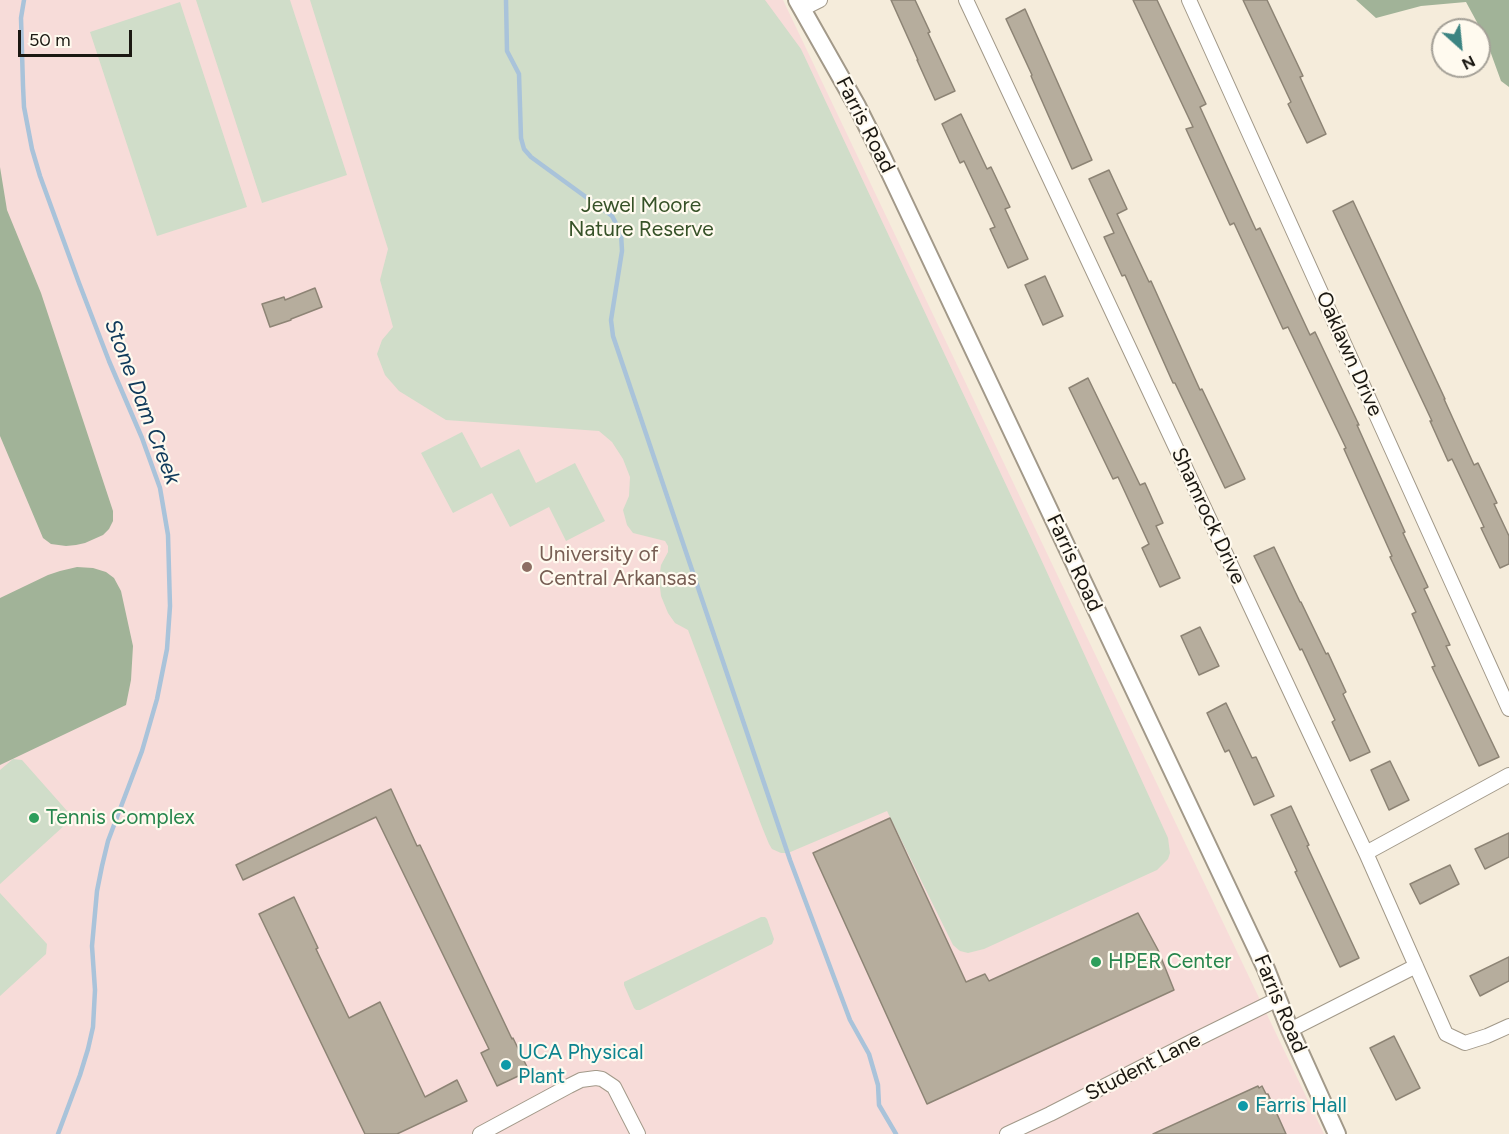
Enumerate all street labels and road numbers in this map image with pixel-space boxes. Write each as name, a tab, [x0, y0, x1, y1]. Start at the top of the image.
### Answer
street label: Farris Road	[830, 73, 900, 177]
street label: Oaklawn Drive	[1310, 288, 1388, 420]
street label: Shamrock Drive	[1165, 444, 1251, 588]
street label: Farris Road	[1041, 510, 1107, 616]
street label: Farris Road	[1248, 951, 1312, 1057]
street label: Student Lane	[1081, 1027, 1205, 1107]

